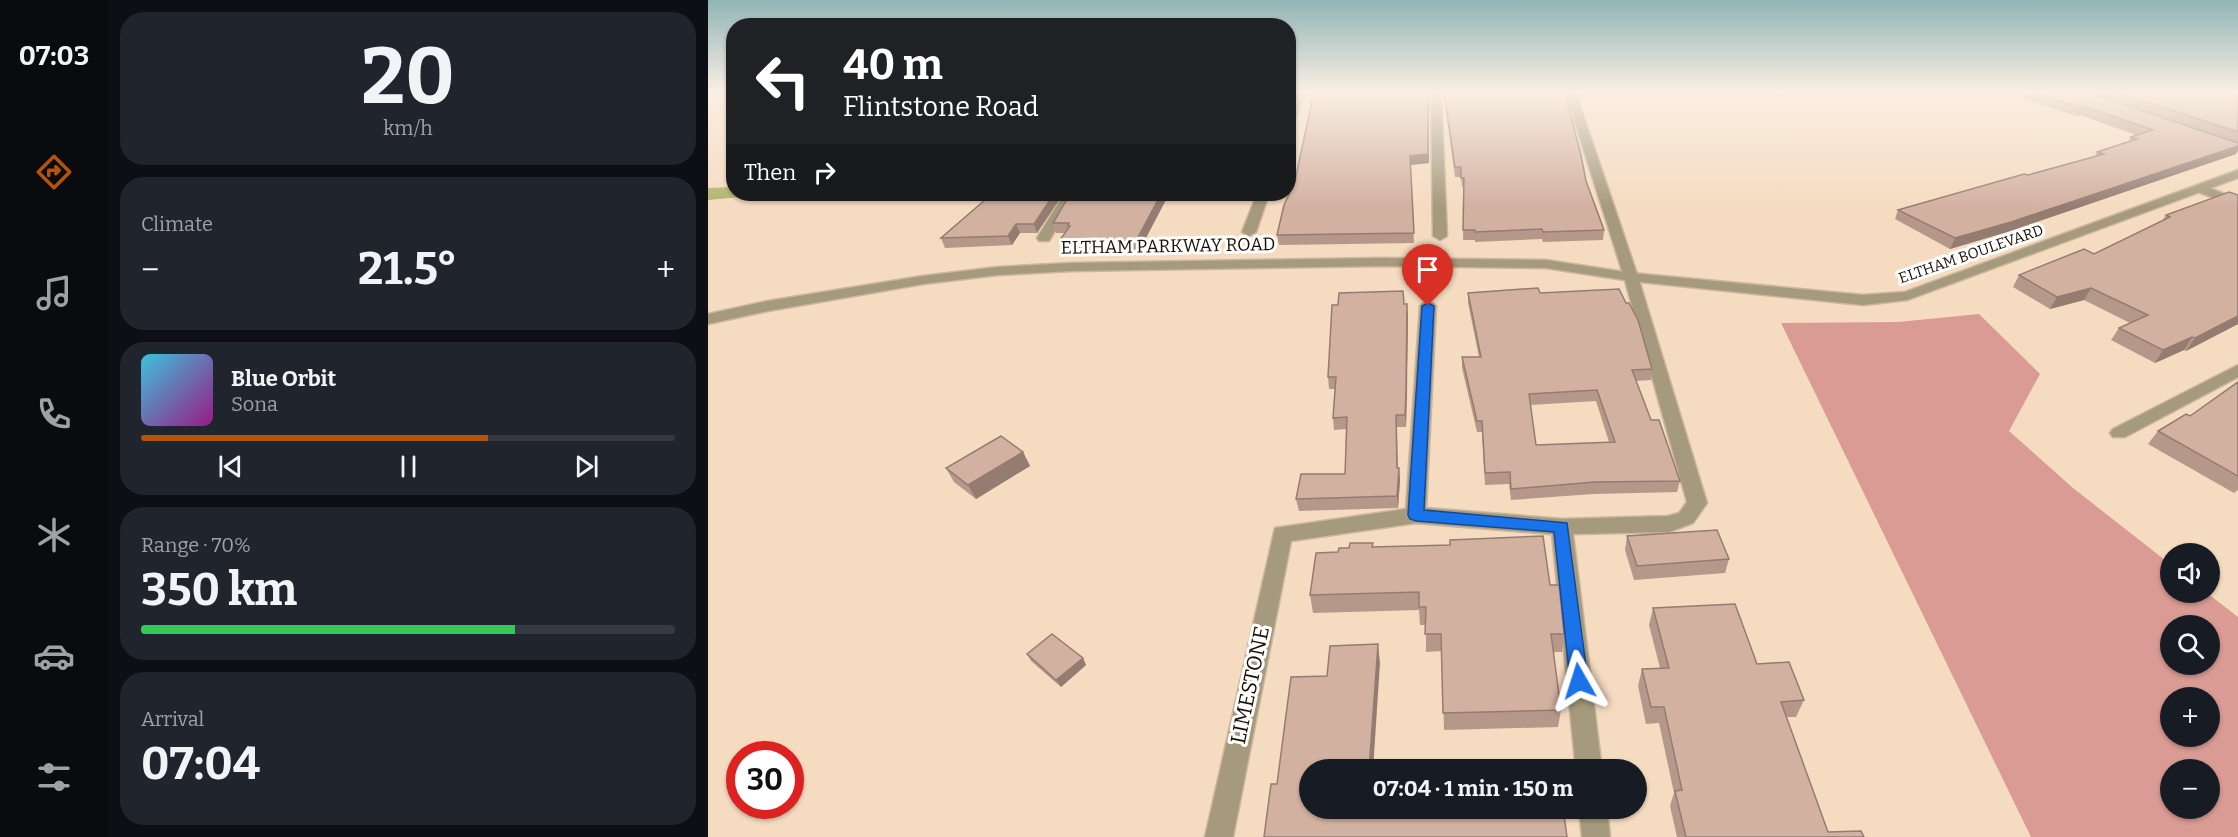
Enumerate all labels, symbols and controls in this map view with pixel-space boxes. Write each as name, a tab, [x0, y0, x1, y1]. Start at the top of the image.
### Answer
text: 20	[361, 30, 455, 124]
text: 07:03	[19, 40, 89, 72]
text: 40 m	[843, 40, 943, 90]
icon: left	[744, 42, 822, 120]
text: Flintstone Road	[843, 91, 1039, 123]
text: km/h	[383, 116, 433, 140]
icon: directions	[33, 151, 75, 193]
icon: right	[808, 156, 841, 189]
text: Then	[744, 159, 796, 186]
text: Climate	[141, 212, 213, 236]
street label: ELTHAM BOULEVARD	[1896, 221, 2046, 287]
street label: ELTHAM PARKWAY ROAD	[1060, 233, 1276, 259]
text: 21.5°	[358, 242, 457, 296]
pin	[1402, 244, 1453, 306]
text: −	[141, 250, 159, 290]
text: +	[656, 250, 675, 290]
icon: arrive	[1411, 253, 1444, 286]
icon: music	[33, 272, 75, 314]
text: Blue Orbit	[231, 365, 336, 392]
text: Sona	[231, 392, 278, 416]
icon: phone	[33, 393, 75, 435]
icon: previous	[214, 450, 247, 483]
icon: pause	[392, 450, 425, 483]
icon: next	[570, 450, 603, 483]
icon: climate	[33, 514, 75, 556]
text: Range · 70%	[141, 533, 251, 557]
map controls	[2160, 543, 2220, 819]
button: sound	[2160, 543, 2220, 603]
text: 350 km	[141, 563, 297, 617]
button: search	[2160, 615, 2220, 675]
street label: LIMESTONE	[1225, 624, 1275, 746]
icon: car	[33, 635, 75, 677]
position arrow	[1547, 649, 1611, 713]
button: +	[2160, 687, 2220, 747]
text: Arrival	[141, 707, 204, 731]
text: 07:04	[141, 737, 260, 791]
speed limit sign: 30	[726, 741, 804, 819]
icon: filters	[33, 756, 75, 798]
button: −	[2160, 759, 2220, 819]
text: 07:04 · 1 min · 150 m	[1373, 775, 1573, 802]

